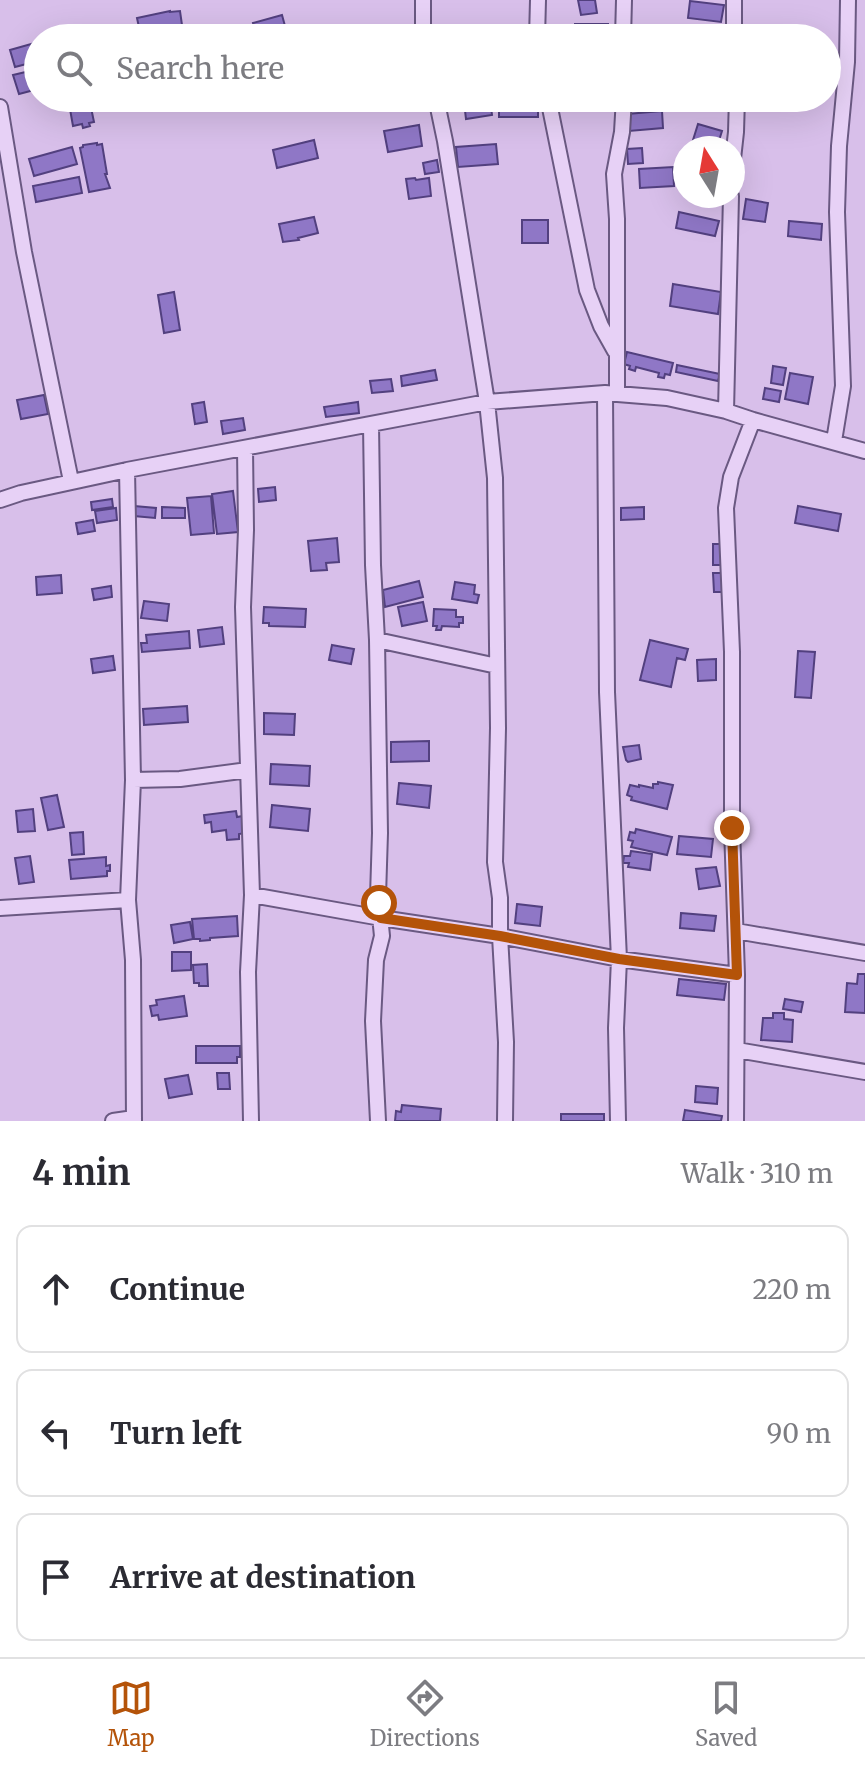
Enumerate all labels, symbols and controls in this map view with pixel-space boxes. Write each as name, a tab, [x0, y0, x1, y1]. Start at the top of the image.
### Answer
search box	[24, 24, 841, 112]
icon: search	[52, 46, 96, 90]
text: Search here	[116, 49, 284, 87]
north arrow	[673, 136, 745, 208]
route end	[714, 810, 750, 846]
route start	[361, 885, 397, 921]
text: 4 min	[32, 1152, 130, 1194]
text: Walk · 310 m	[681, 1157, 833, 1190]
icon: ahead	[34, 1267, 78, 1311]
text: Continue	[110, 1270, 245, 1308]
text: 220 m	[752, 1273, 831, 1306]
icon: left	[34, 1411, 78, 1455]
text: Turn left	[110, 1414, 242, 1452]
text: 90 m	[767, 1417, 831, 1450]
icon: arrive	[34, 1555, 78, 1599]
text: Arrive at destination	[110, 1558, 416, 1596]
tab: Map	[108, 1676, 155, 1752]
tab: Directions	[370, 1676, 480, 1752]
tab: Saved	[695, 1676, 757, 1752]

